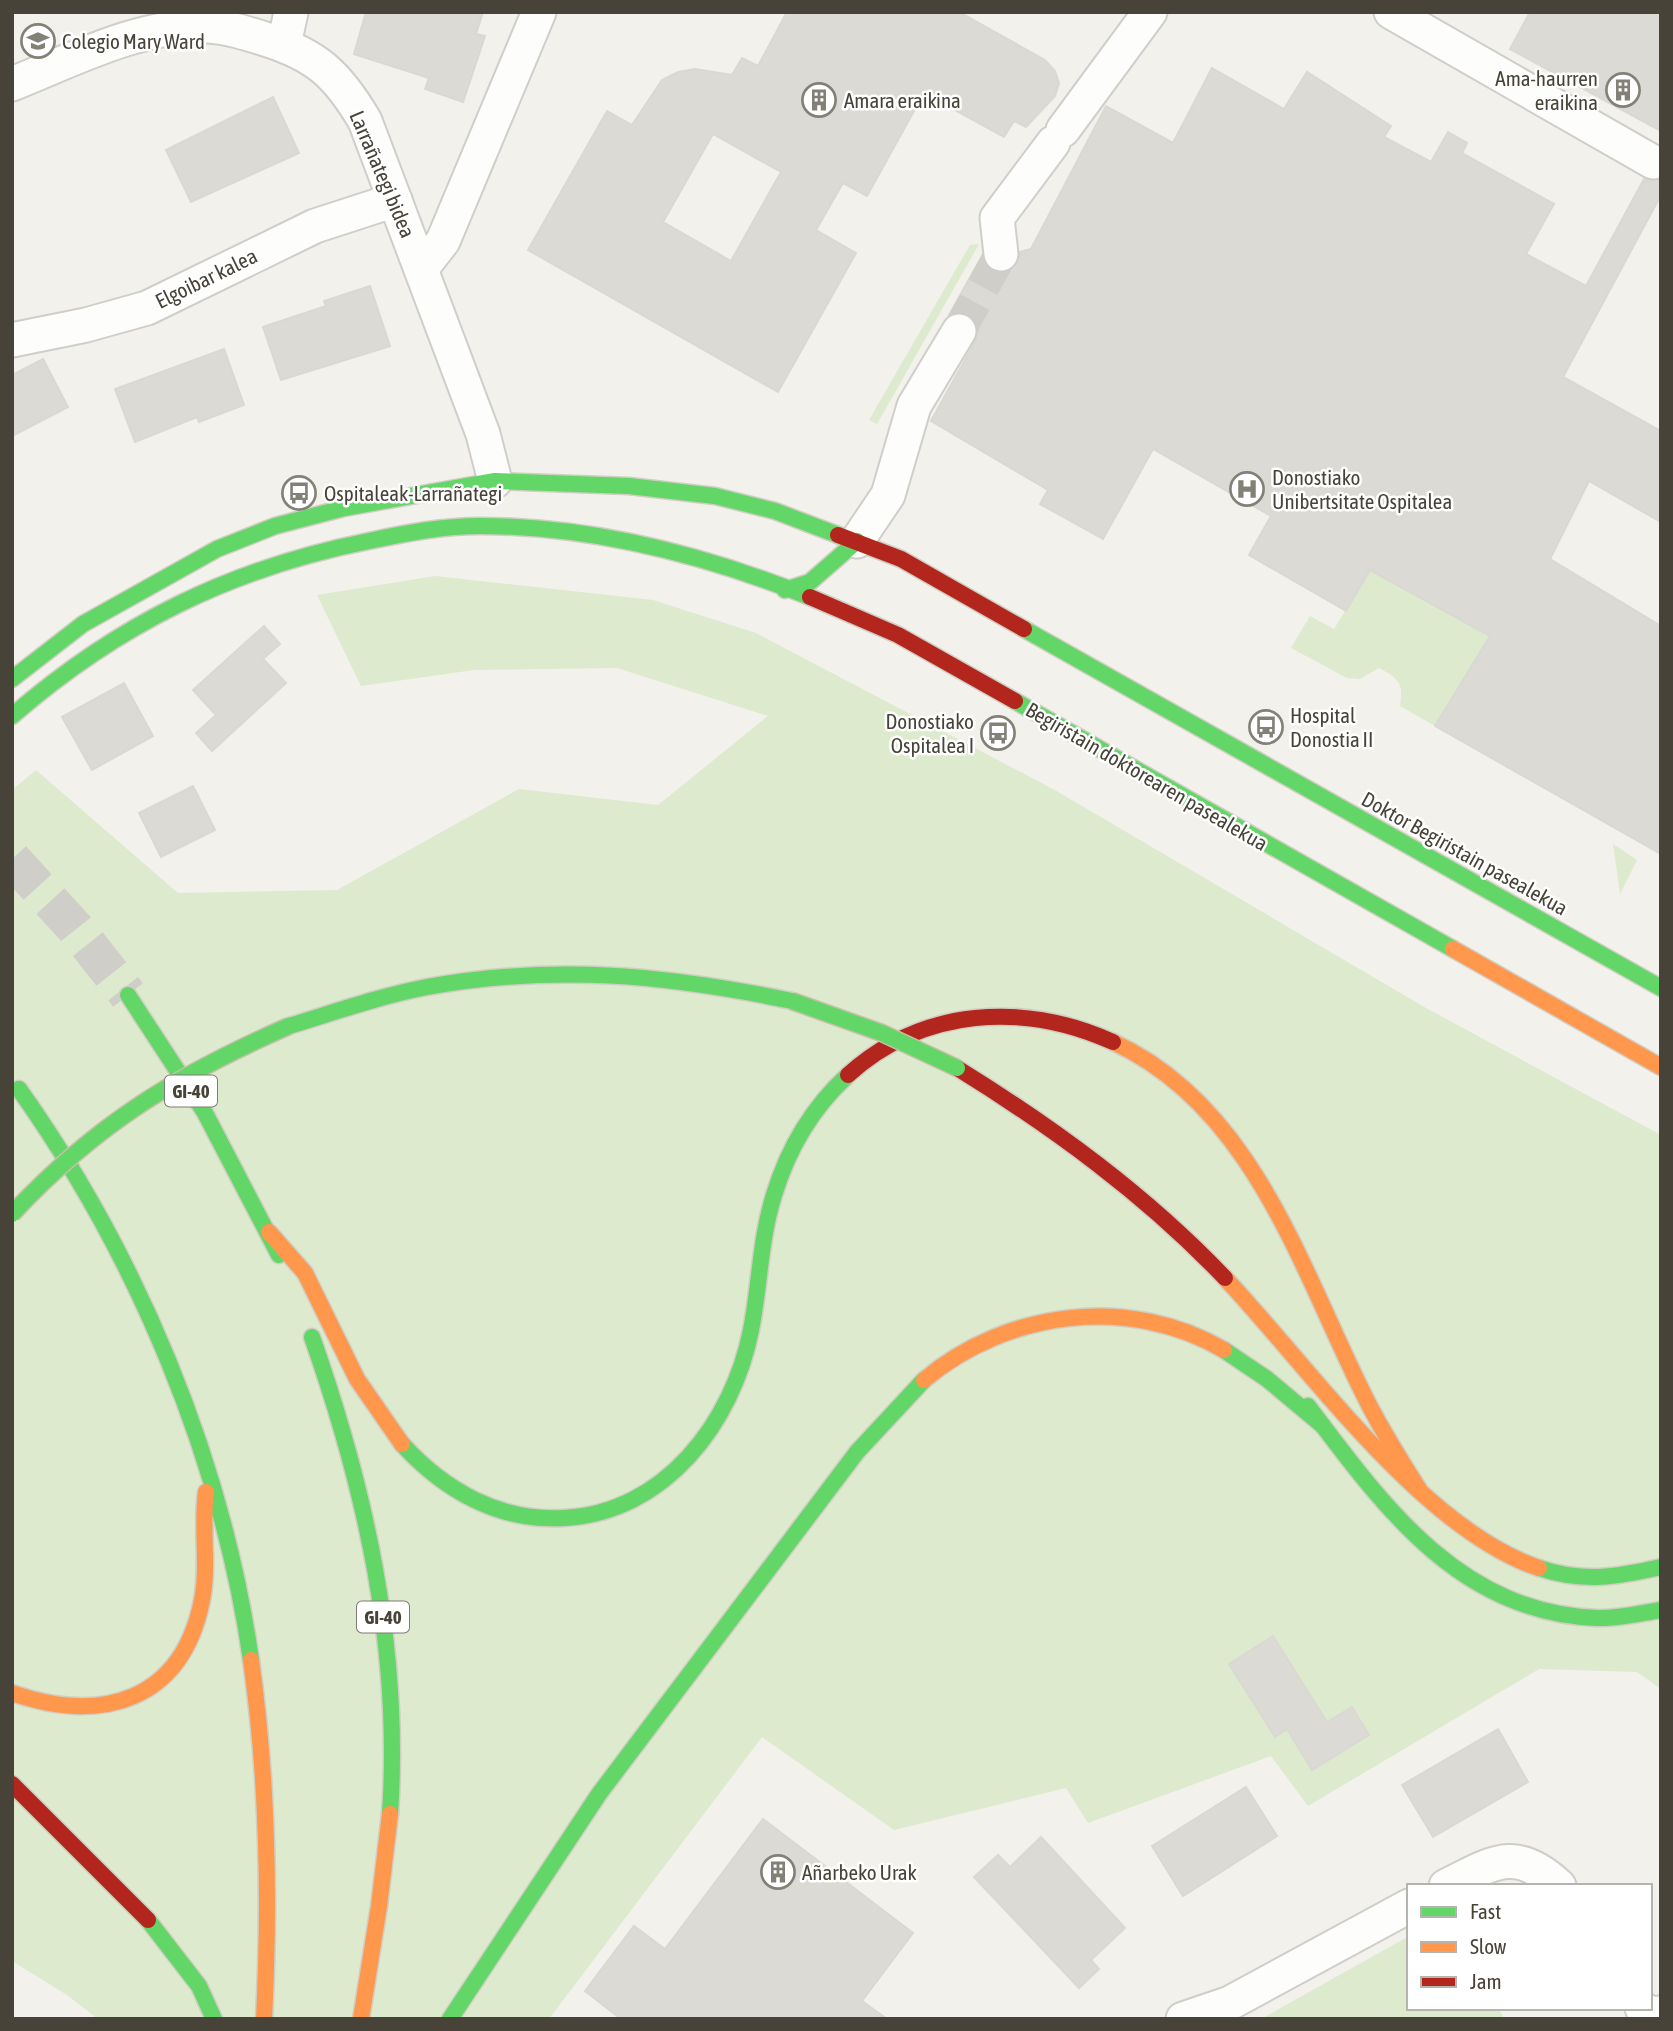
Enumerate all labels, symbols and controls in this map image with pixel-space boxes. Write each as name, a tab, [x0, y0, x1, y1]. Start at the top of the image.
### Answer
school or university icon: Colegio Mary Ward	[19, 22, 57, 60]
place label: Colegio Mary Ward	[62, 29, 205, 53]
place label: Ama-haurren eraikina	[1495, 66, 1598, 114]
building icon: Ama-haurren eraikina	[1604, 71, 1642, 109]
building icon: Amara eraikina	[800, 81, 838, 119]
place label: Amara eraikina	[844, 88, 961, 112]
street label: Larrañategi bidea	[345, 107, 421, 241]
street label: Elgoibar kalea	[151, 243, 261, 313]
place label: Donostiako Unibertsitate Ospitalea	[1272, 465, 1452, 513]
hospital icon: Donostiako Unibertsitate Ospitalea	[1228, 470, 1266, 508]
bus stop icon: Ospitaleak-Larrañategi	[280, 474, 318, 512]
place label: Ospitaleak-Larrañategi	[324, 481, 502, 505]
street label: Begiristain doktorearen pasealekua	[1022, 697, 1272, 855]
place label: Hospital Donostia II	[1290, 703, 1373, 751]
bus stop icon: Hospital Donostia II	[1247, 708, 1285, 746]
place label: Donostiako Ospitalea I	[886, 709, 974, 757]
bus stop icon: Donostiako Ospitalea I	[979, 714, 1017, 752]
street label: Doktor Begiristain pasealekua	[1358, 786, 1572, 920]
road number: GI-40	[165, 1076, 217, 1106]
road number: GI-40	[357, 1602, 409, 1632]
building icon: Añarbeko Urak	[759, 1853, 797, 1891]
place label: Añarbeko Urak	[802, 1860, 917, 1884]
legend	[1407, 1884, 1652, 2010]
text: Fast	[1470, 1899, 1501, 1923]
text: Slow	[1470, 1934, 1507, 1958]
text: Jam	[1470, 1969, 1502, 1993]

